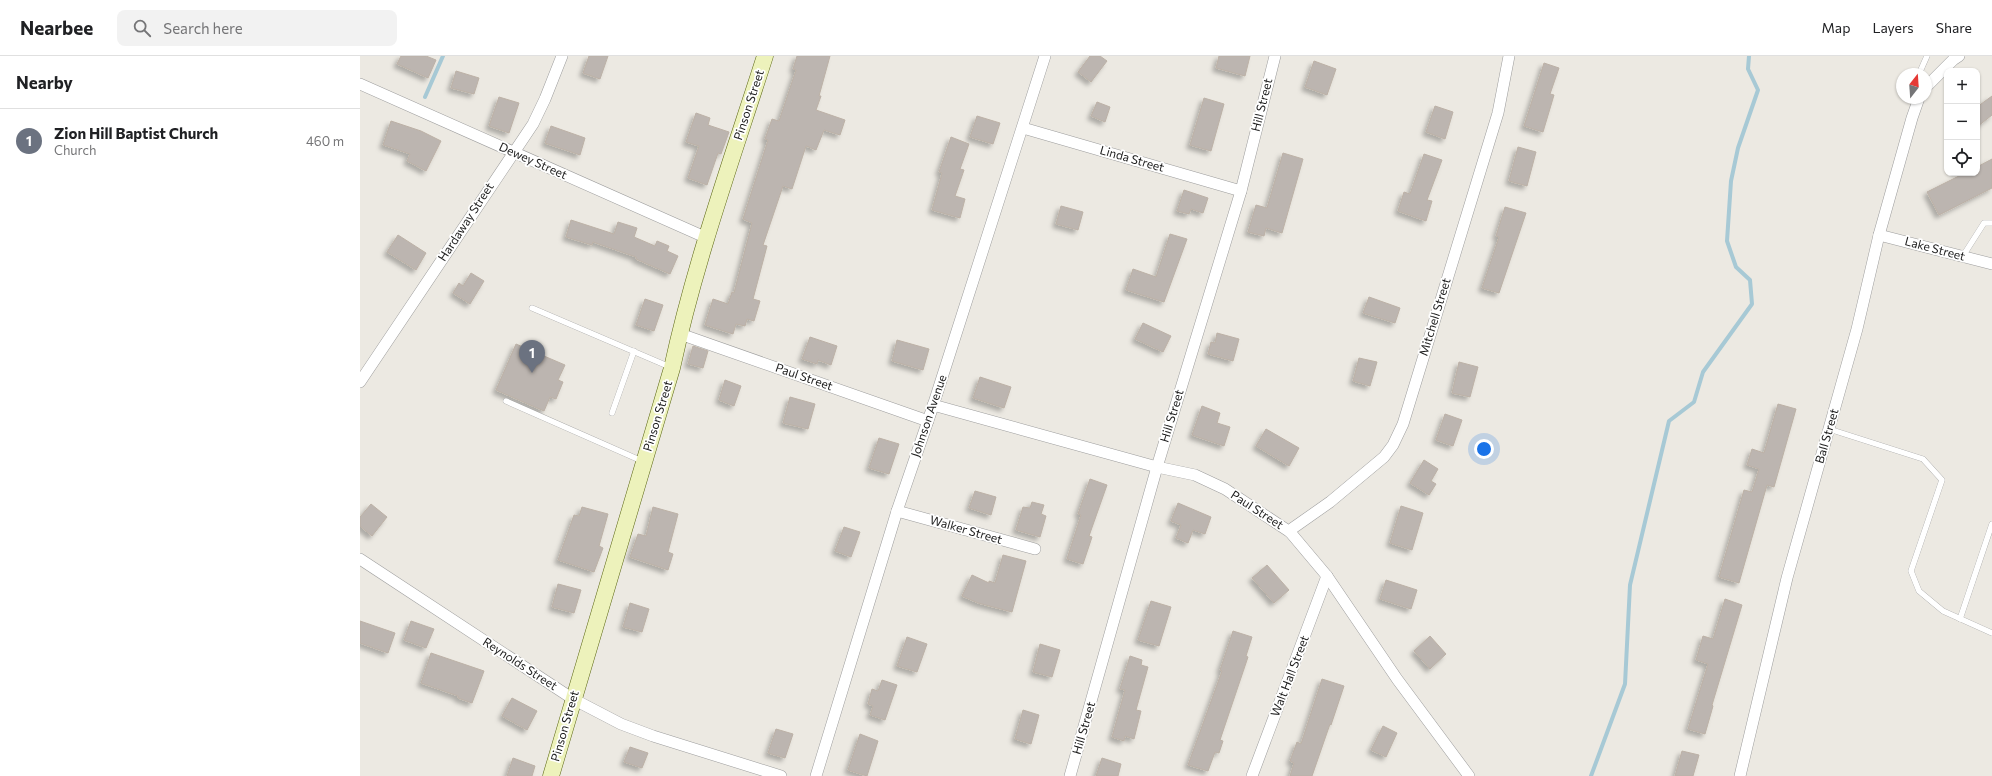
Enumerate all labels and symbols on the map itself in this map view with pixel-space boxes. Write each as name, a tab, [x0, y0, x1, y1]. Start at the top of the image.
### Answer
street label: Pinson Street	[730, 68, 766, 142]
north arrow	[1896, 68, 1932, 104]
street label: Hill Street	[1248, 77, 1274, 133]
street label: Dewey Street	[497, 139, 570, 181]
street label: Linda Street	[1098, 142, 1166, 174]
street label: Hardaway Street	[435, 179, 496, 263]
street label: Lake Street	[1904, 233, 1967, 263]
street label: Mitchell Street	[1416, 276, 1453, 357]
pin: 1	[519, 340, 545, 373]
street label: Paul Street	[774, 360, 835, 392]
street label: Johnson Avenue	[907, 373, 950, 459]
street label: Pinson Street	[640, 379, 674, 453]
street label: Hill Street	[1156, 388, 1186, 444]
street label: Ball Street	[1812, 407, 1841, 465]
your location	[1474, 439, 1494, 459]
street label: Paul Street	[1229, 487, 1286, 531]
street label: Walker Street	[929, 512, 1004, 546]
street label: Walt Hall Street	[1267, 633, 1311, 718]
street label: Reynolds Street	[481, 634, 560, 692]
street label: Pinson Street	[547, 689, 581, 763]
street label: Hill Street	[1069, 700, 1097, 756]

